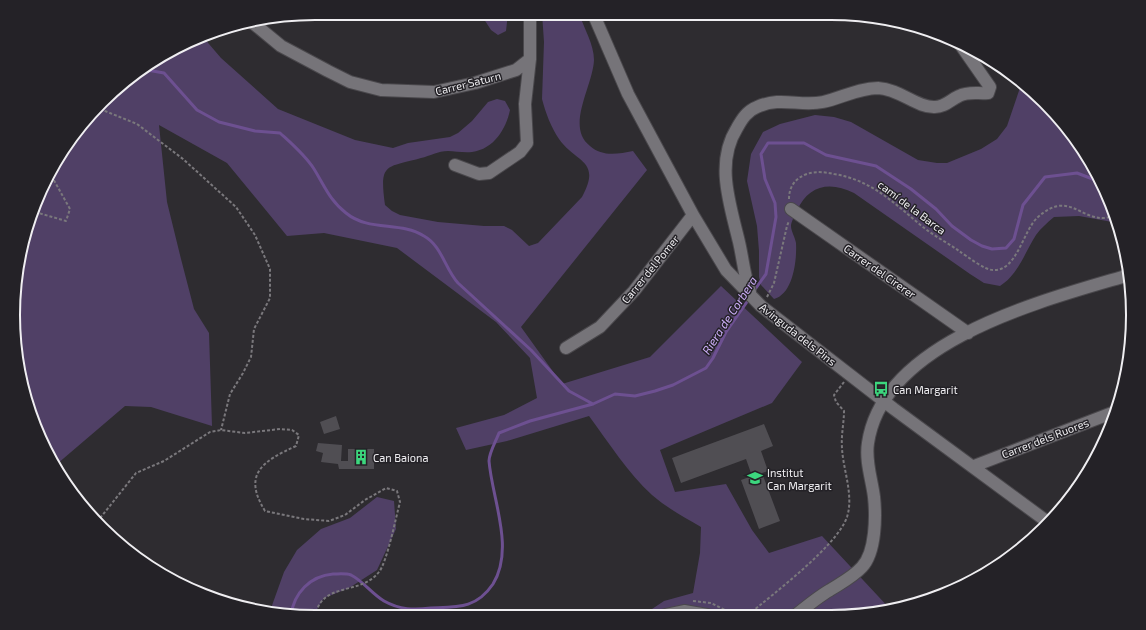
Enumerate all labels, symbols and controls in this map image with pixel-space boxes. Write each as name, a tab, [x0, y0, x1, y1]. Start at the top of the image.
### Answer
street label: Carrer Saturn	[434, 69, 502, 97]
street label: camí de la Barca	[876, 177, 948, 237]
street label: Carrer del Pomer	[619, 232, 682, 306]
street label: Carrer del Cirerer	[841, 241, 919, 301]
water label: Riera de Corbera	[699, 273, 759, 357]
street label: Avinguda dels Pins	[757, 300, 839, 368]
bus stop icon: Can Margarit	[872, 380, 890, 398]
place label: Can Margarit	[893, 383, 958, 396]
street label: Carrer dels Ruores	[1000, 415, 1091, 461]
building icon: Can Baiona	[352, 448, 370, 466]
place label: Can Baiona	[373, 451, 428, 464]
place label: Institut Can Margarit	[767, 466, 832, 492]
school or university icon: Institut Can Margarit	[746, 469, 764, 487]

